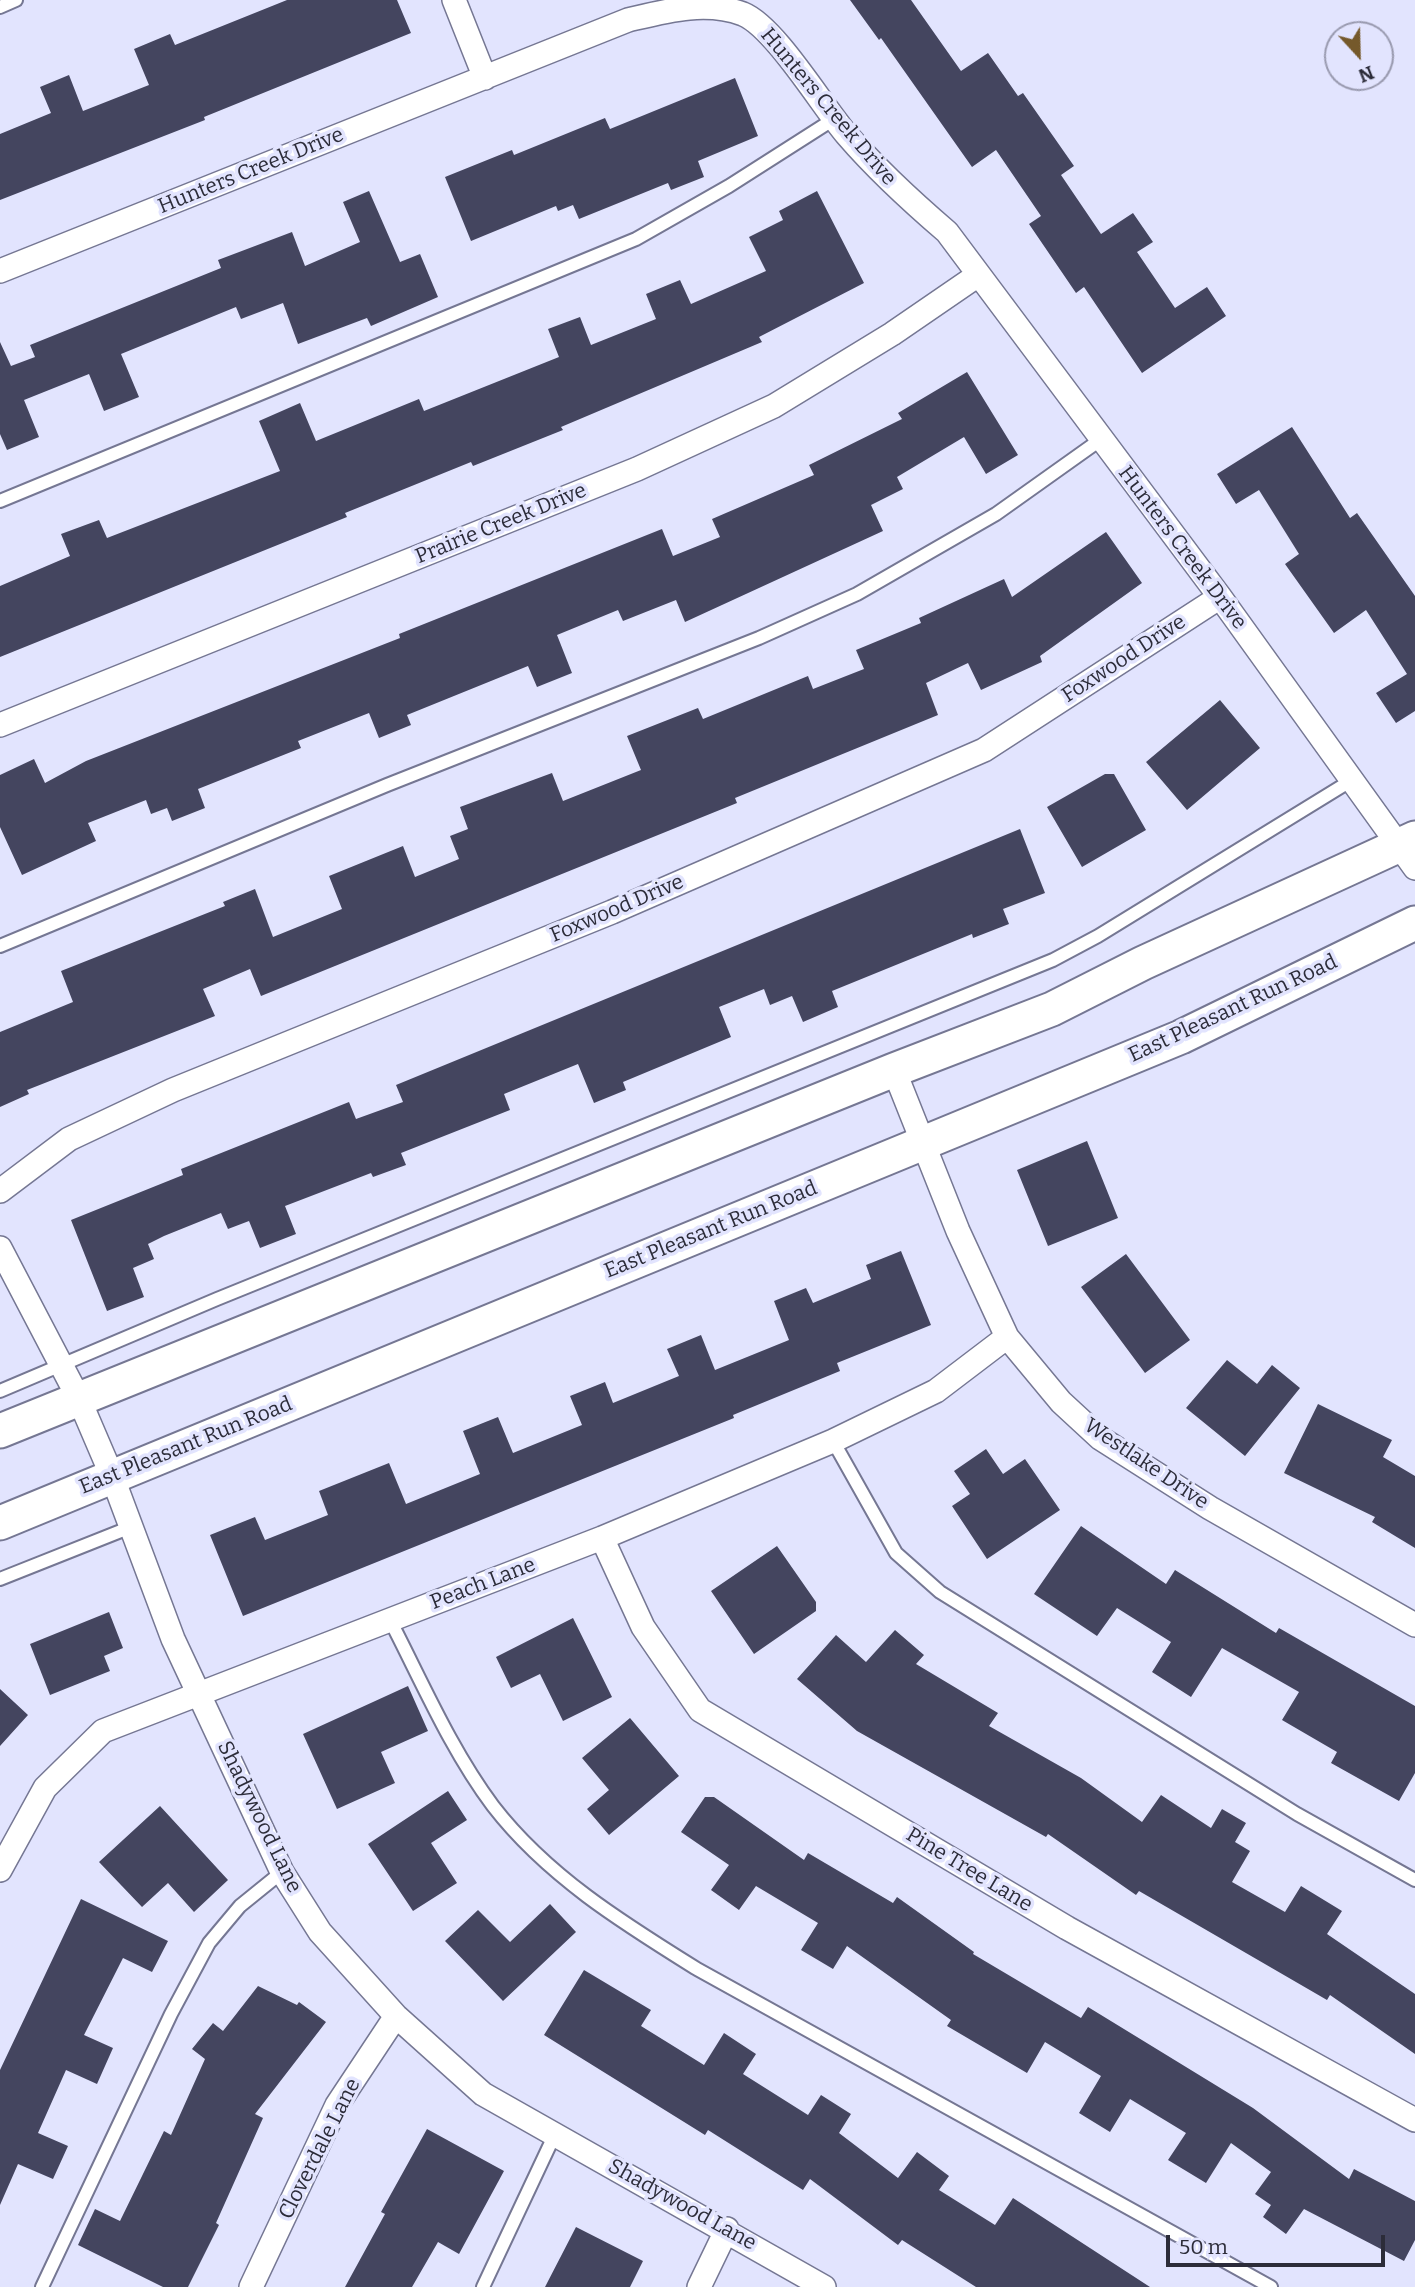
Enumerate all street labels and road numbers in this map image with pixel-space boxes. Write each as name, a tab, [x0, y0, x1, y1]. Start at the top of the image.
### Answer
street label: Hunters Creek Drive	[755, 23, 901, 191]
street label: Hunters Creek Drive	[155, 122, 347, 220]
street label: Hunters Creek Drive	[1112, 461, 1252, 635]
street label: Prairie Creek Drive	[412, 478, 590, 570]
street label: Foxwood Drive	[1057, 610, 1191, 708]
street label: Foxwood Drive	[546, 870, 688, 948]
street label: East Pleasant Run Road	[1125, 950, 1341, 1068]
street label: East Pleasant Run Road	[601, 1176, 821, 1284]
street label: East Pleasant Run Road	[76, 1392, 296, 1500]
street label: Westlake Drive	[1079, 1413, 1213, 1515]
street label: Peach Lane	[427, 1552, 539, 1616]
street label: Shadywood Lane	[211, 1737, 307, 1897]
street label: Pine Tree Lane	[901, 1822, 1037, 1918]
street label: Cloverdale Lane	[274, 2074, 366, 2224]
street label: Shadywood Lane	[603, 2154, 761, 2256]

